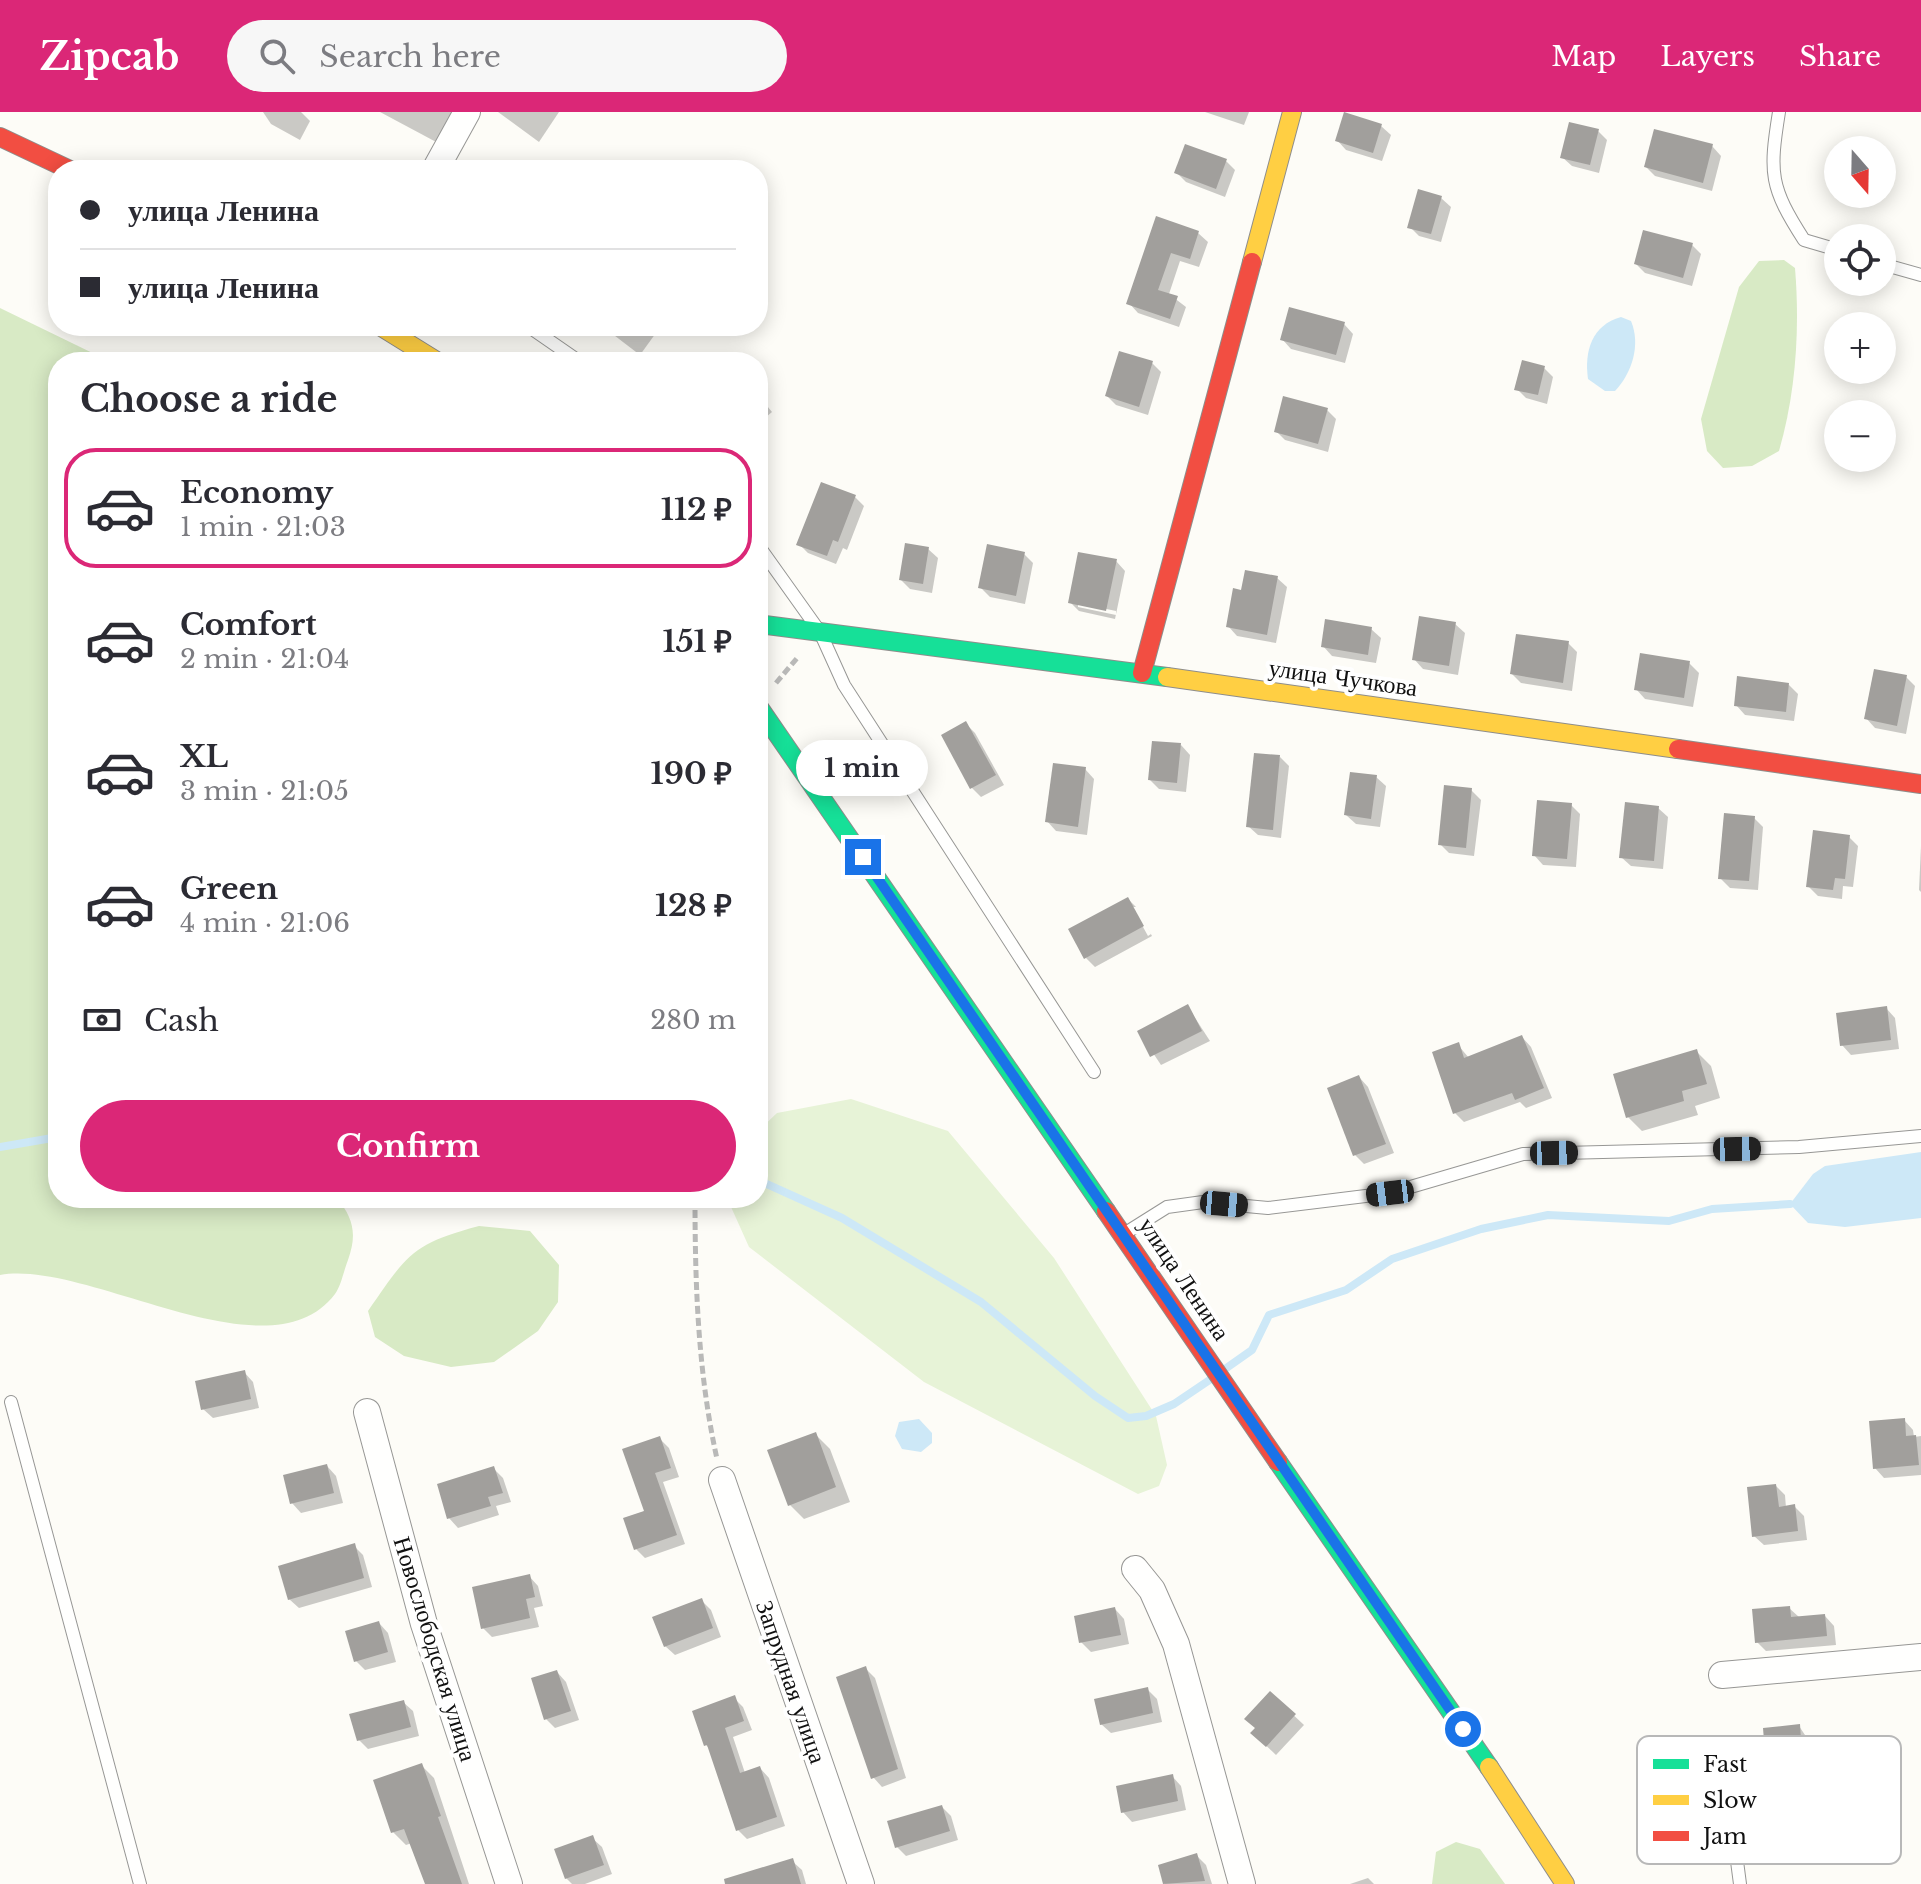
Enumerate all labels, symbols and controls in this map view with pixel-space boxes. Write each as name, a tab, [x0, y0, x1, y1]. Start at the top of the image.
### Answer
search box	[227, 20, 787, 92]
text: Zipcab	[40, 33, 179, 80]
icon: search	[255, 34, 299, 78]
text: Search here	[319, 38, 501, 75]
text: Map	[1551, 39, 1616, 74]
text: Layers	[1660, 39, 1755, 74]
text: Share	[1799, 39, 1881, 74]
north arrow	[1824, 136, 1896, 208]
map controls	[1824, 136, 1896, 472]
text: улица Ленина	[128, 192, 319, 229]
button: locate	[1824, 224, 1896, 296]
text: улица Ленина	[128, 269, 319, 306]
button: +	[1824, 312, 1896, 384]
text: Choose a ride	[80, 377, 337, 422]
button: −	[1824, 400, 1896, 472]
icon: car	[84, 472, 156, 544]
text: Economy	[180, 474, 333, 511]
text: 112 ₽	[661, 491, 732, 528]
text: 1 min · 21:03	[180, 511, 346, 543]
icon: car	[84, 604, 156, 676]
text: Comfort	[180, 606, 317, 643]
text: 151 ₽	[663, 623, 732, 660]
text: 2 min · 21:04	[180, 643, 349, 675]
street label: улица Чучкова	[1267, 653, 1420, 702]
icon: car	[84, 736, 156, 808]
text: XL	[180, 738, 228, 775]
callout: 1 min	[797, 741, 929, 797]
text: 1 min	[824, 752, 900, 784]
text: 190 ₽	[651, 755, 732, 792]
text: 3 min · 21:05	[180, 775, 349, 807]
route end	[845, 839, 881, 875]
icon: car	[84, 868, 156, 940]
text: Green	[180, 870, 278, 907]
text: 128 ₽	[655, 887, 732, 924]
text: 4 min · 21:06	[180, 907, 350, 939]
icon: cash	[80, 998, 124, 1042]
text: Cash	[144, 1002, 219, 1039]
text: 280 m	[650, 1004, 736, 1036]
button: Confirm	[80, 1100, 736, 1192]
car	[1713, 1137, 1761, 1161]
car	[1530, 1141, 1578, 1165]
car	[1365, 1178, 1415, 1208]
car	[1199, 1190, 1249, 1218]
street label: улица Ленина	[1133, 1212, 1236, 1346]
street label: Новослободская улица	[388, 1533, 484, 1765]
street label: Запрудная улица	[750, 1597, 833, 1767]
route start	[1445, 1711, 1481, 1747]
legend	[1637, 1736, 1901, 1864]
text: Fast	[1703, 1751, 1748, 1778]
text: Slow	[1703, 1787, 1757, 1814]
text: Jam	[1700, 1823, 1747, 1850]

